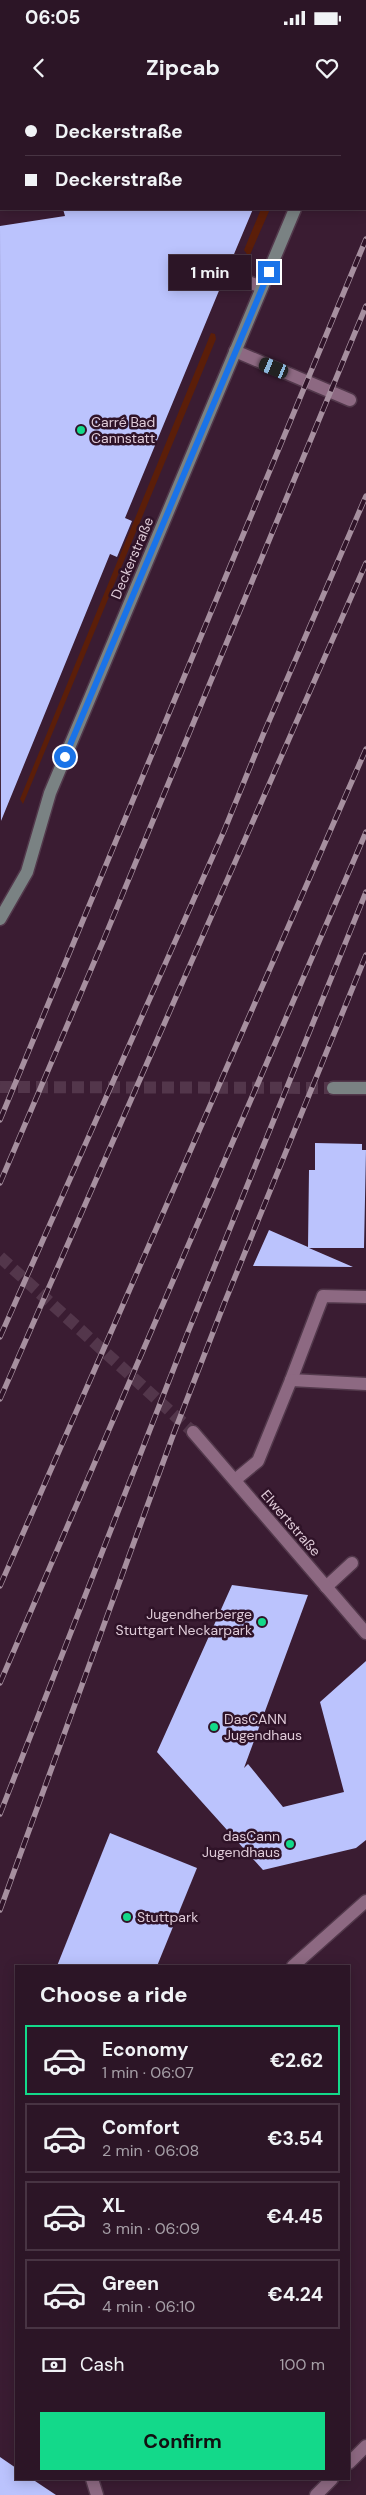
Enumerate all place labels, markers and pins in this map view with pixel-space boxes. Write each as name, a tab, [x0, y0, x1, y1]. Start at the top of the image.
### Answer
place label: Carré Bad Cannstatt	[91, 413, 155, 447]
marker: Carré Bad Cannstatt	[75, 424, 87, 436]
place label: Jugendherberge Stuttgart Neckarpark	[116, 1605, 252, 1639]
marker: Jugendherberge Stuttgart Neckarpark	[256, 1616, 268, 1628]
place label: DasCANN Jugendhaus	[224, 1710, 302, 1744]
marker: DasCANN Jugendhaus	[208, 1721, 220, 1733]
place label: dasCann Jugendhaus	[202, 1827, 280, 1861]
marker: dasCann Jugendhaus	[284, 1838, 296, 1850]
place label: Stuttpark	[137, 1908, 198, 1926]
marker: Stuttpark	[121, 1911, 133, 1923]

